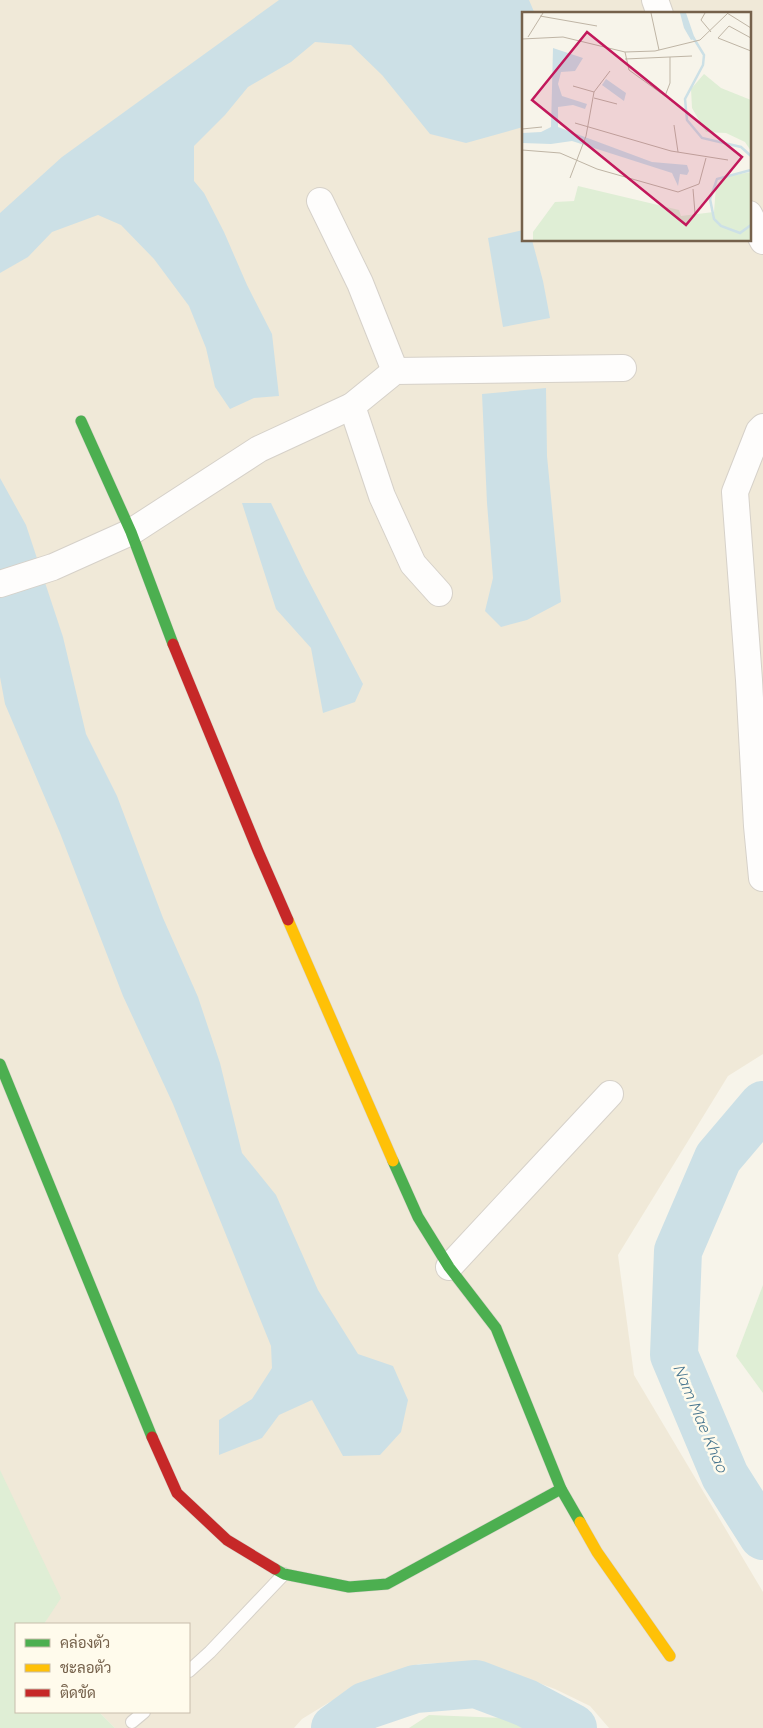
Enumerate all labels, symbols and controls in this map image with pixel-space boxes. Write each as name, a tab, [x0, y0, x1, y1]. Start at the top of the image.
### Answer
inset map	[522, 12, 750, 241]
water label: Nam Mae Khao	[669, 1361, 733, 1476]
legend	[15, 1623, 190, 1713]
text: คล่องตัว	[60, 1633, 110, 1652]
text: ชะลอตัว	[60, 1658, 111, 1677]
text: ติดขัด	[60, 1683, 96, 1702]

